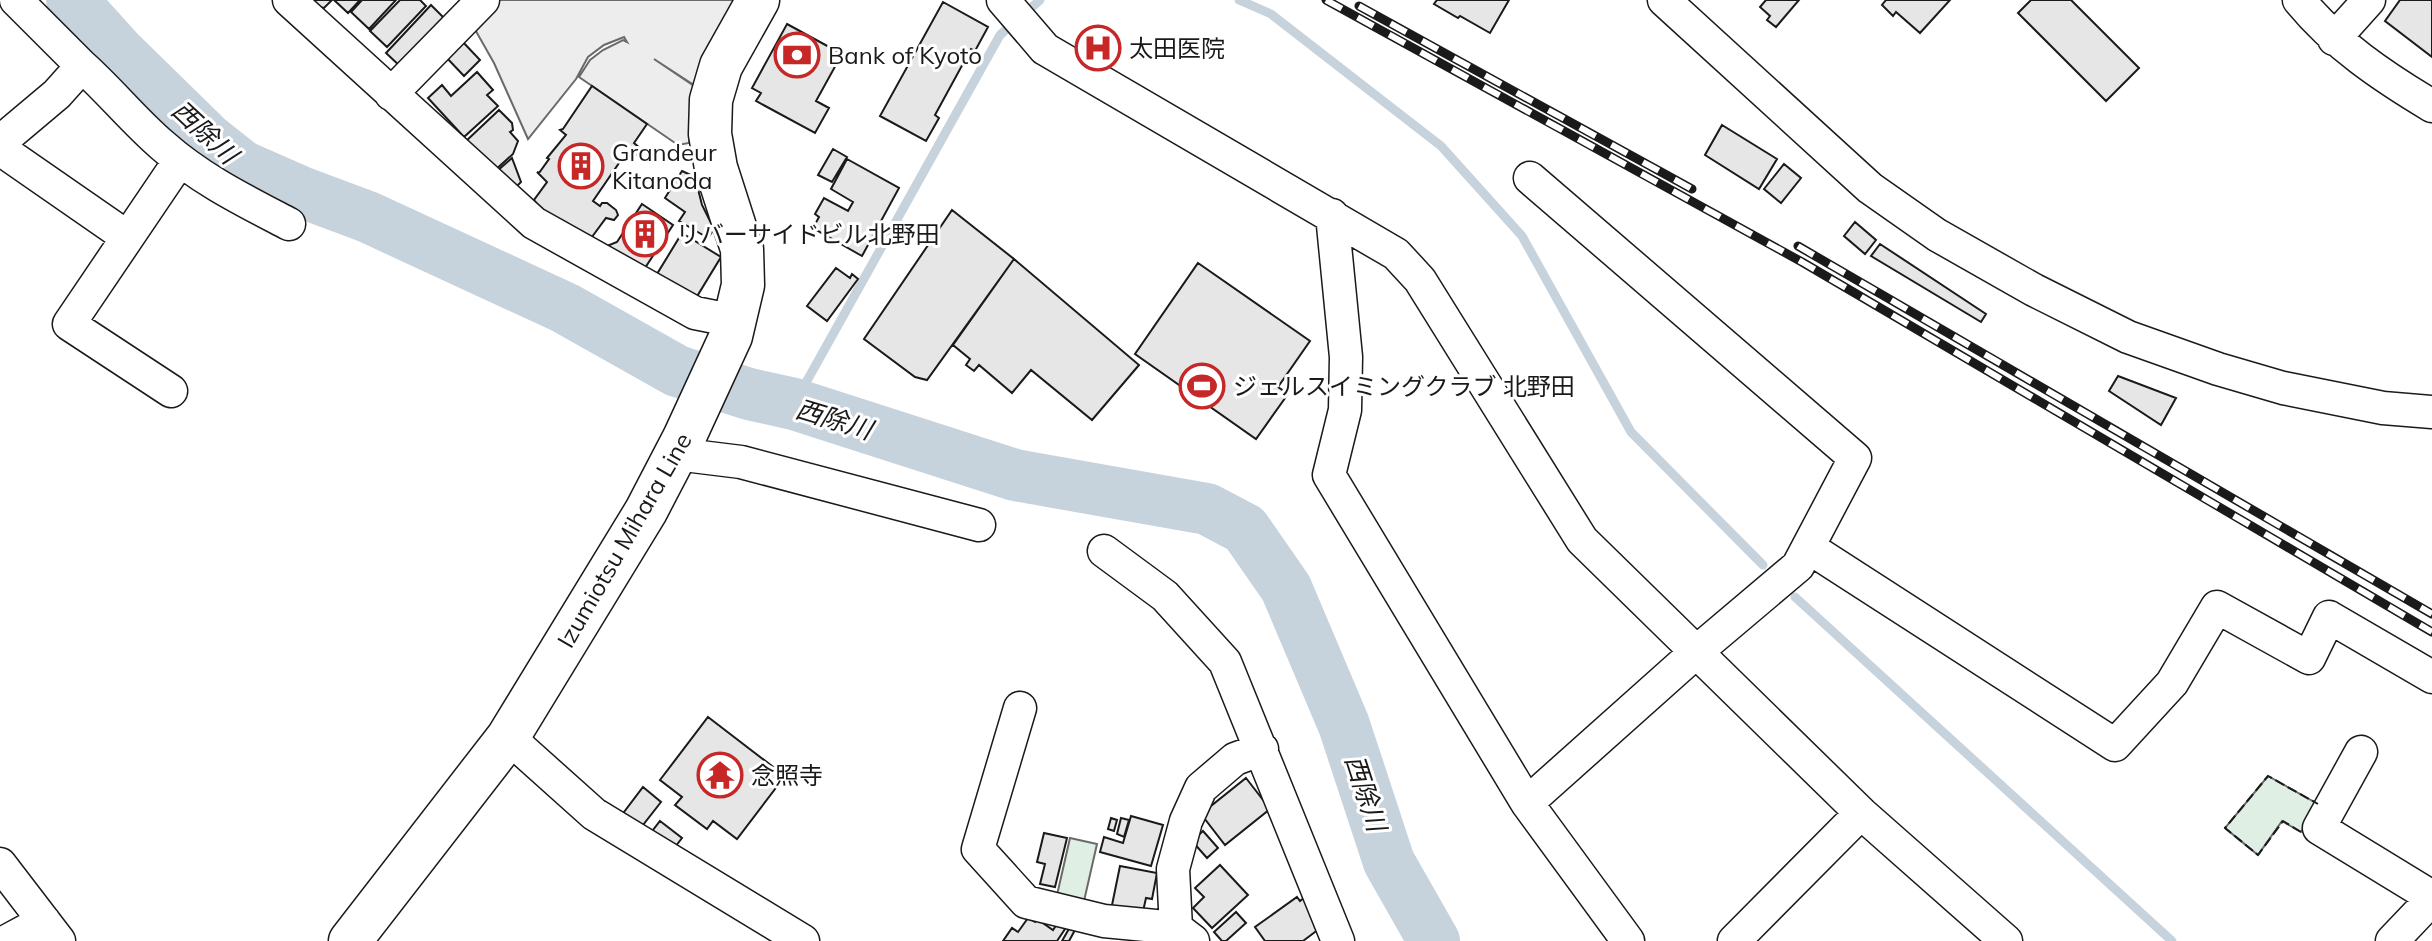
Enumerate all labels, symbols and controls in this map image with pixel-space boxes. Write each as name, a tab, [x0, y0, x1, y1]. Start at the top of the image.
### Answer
hospital icon: 太田医院	[1074, 24, 1122, 72]
bank icon: Bank of Kyoto	[773, 31, 821, 79]
place label: 太田医院	[1129, 33, 1225, 63]
place label: Bank of Kyoto	[828, 40, 982, 70]
water label: 西除川	[165, 93, 247, 173]
place label: Grandeur Kitanoda	[612, 137, 717, 195]
building icon: Grandeur Kitanoda	[557, 142, 605, 190]
building icon: リバーサイドビル北野田	[621, 210, 669, 258]
place label: リバーサイドビル北野田	[676, 219, 940, 249]
sports icon: ジェルスイミングクラブ 北野田	[1178, 362, 1226, 410]
place label: ジェルスイミングクラブ 北野田	[1233, 371, 1575, 401]
water label: 西除川	[792, 392, 879, 447]
street label: Izumiotsu Mihara Line	[550, 427, 698, 653]
temple icon: 念照寺	[696, 751, 744, 799]
water label: 西除川	[1338, 751, 1395, 838]
place label: 念照寺	[751, 760, 823, 790]

